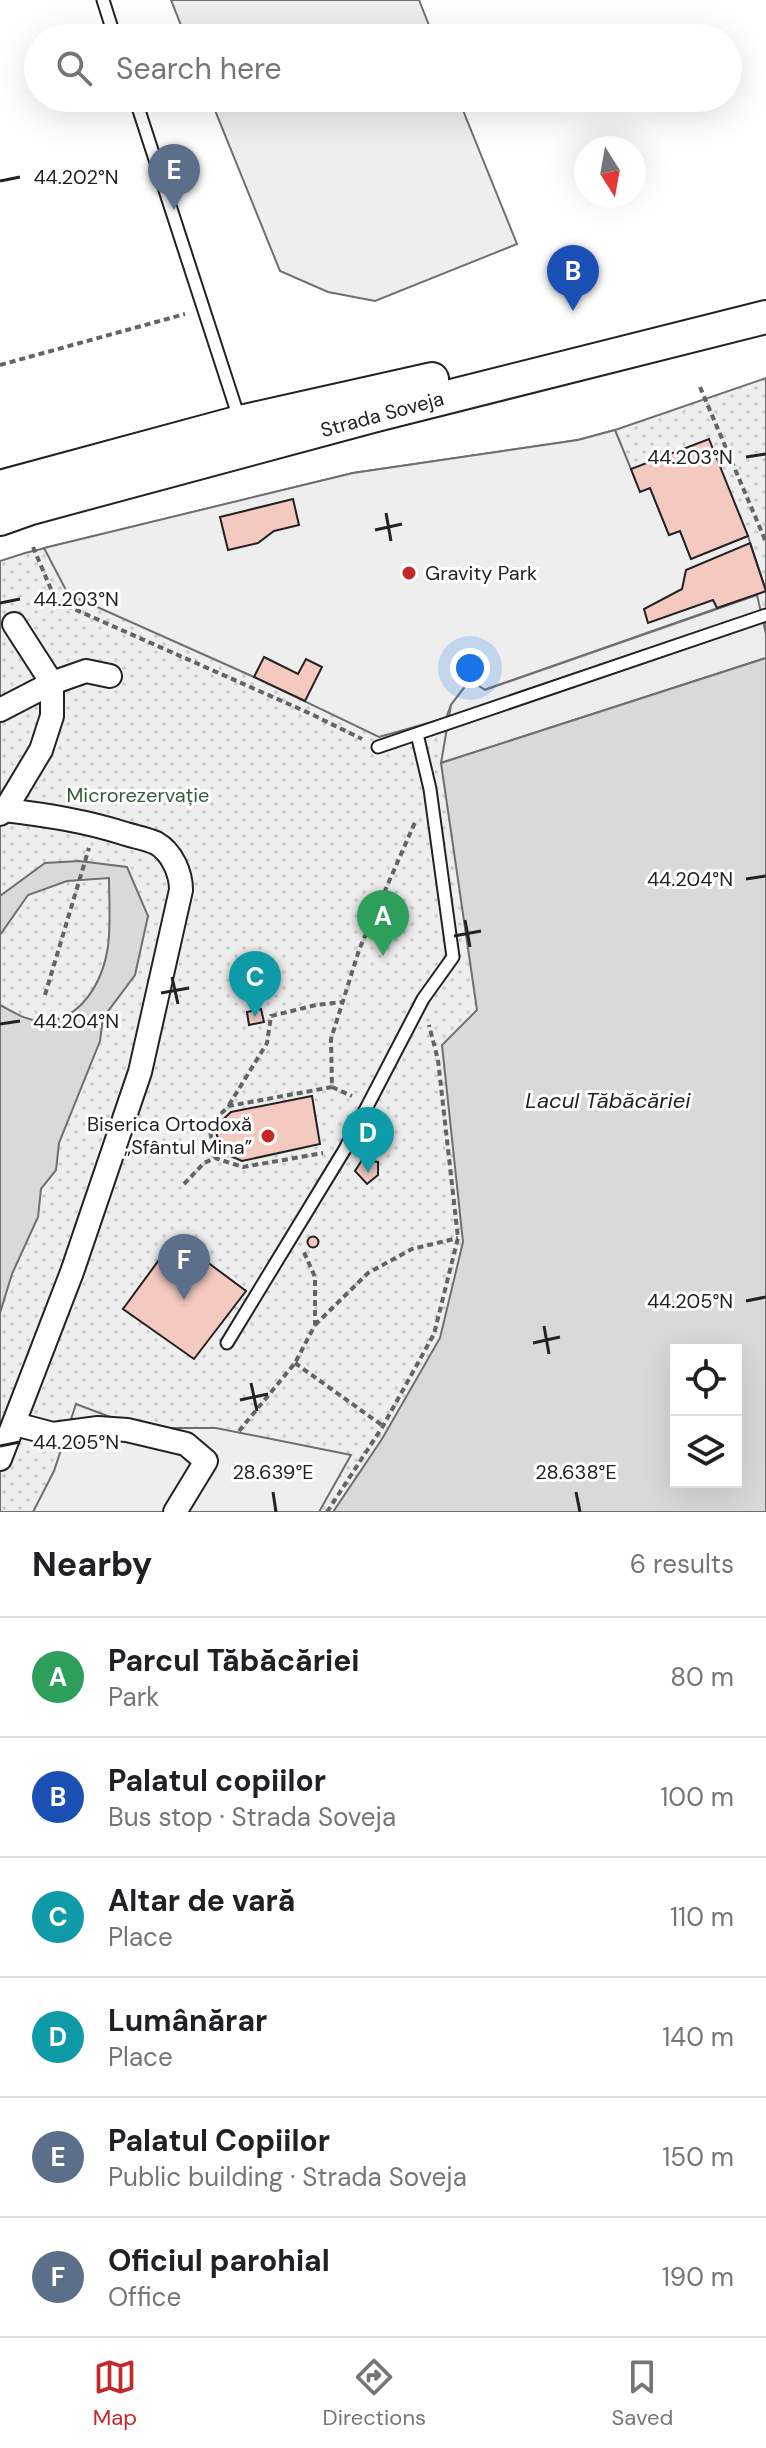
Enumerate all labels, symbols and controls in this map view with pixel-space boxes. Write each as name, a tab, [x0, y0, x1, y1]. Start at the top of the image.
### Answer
search box	[24, 24, 742, 112]
icon: search	[52, 46, 96, 90]
text: Search here	[116, 49, 282, 88]
north arrow	[574, 136, 646, 208]
pin: E	[148, 144, 200, 210]
text: 44.202°N	[33, 164, 119, 190]
pin: B	[547, 245, 599, 311]
street label: Strada Soveja	[318, 385, 446, 443]
text: 44.203°N	[647, 444, 733, 470]
place label: Gravity Park	[425, 560, 537, 586]
marker: Gravity Park	[400, 564, 418, 582]
text: 44.203°N	[33, 586, 119, 612]
your location	[450, 648, 490, 688]
park label: Microrezervație	[67, 782, 209, 808]
text: 44.204°N	[647, 866, 733, 892]
pin: A	[357, 890, 409, 956]
pin: C	[229, 951, 281, 1017]
text: 44.204°N	[33, 1008, 119, 1034]
water label: Lacul Tăbăcăriei	[525, 1086, 691, 1115]
pin: D	[342, 1107, 394, 1173]
place label: Biserica Ortodoxă „Sfântul Mina”	[87, 1111, 252, 1160]
marker: Biserica Ortodoxă „Sfântul Mina”	[259, 1127, 277, 1145]
pin: F	[158, 1234, 210, 1300]
text: 44.205°N	[647, 1288, 733, 1314]
map controls	[670, 1344, 742, 1488]
button: locate	[670, 1344, 742, 1416]
button: layers	[670, 1416, 742, 1488]
text: 44.205°N	[33, 1429, 119, 1455]
text: 28.639°E	[232, 1459, 314, 1485]
text: 28.638°E	[535, 1459, 617, 1485]
text: Nearby	[32, 1542, 152, 1587]
text: 6 results	[630, 1547, 734, 1581]
text: Parcul Tăbăcăriei	[108, 1641, 359, 1680]
text: A	[49, 1660, 67, 1694]
text: 80 m	[670, 1660, 734, 1694]
text: Park	[108, 1680, 159, 1714]
text: Palatul copiilor	[108, 1761, 326, 1800]
text: B	[50, 1780, 66, 1814]
text: 100 m	[660, 1780, 734, 1814]
text: Bus stop · Strada Soveja	[108, 1800, 396, 1834]
text: Altar de vară	[108, 1881, 295, 1920]
text: C	[48, 1900, 68, 1934]
text: 110 m	[670, 1900, 734, 1934]
text: Place	[108, 1920, 173, 1954]
text: Lumânărar	[108, 2001, 267, 2040]
text: D	[49, 2020, 67, 2054]
text: 140 m	[662, 2020, 734, 2054]
text: Place	[108, 2040, 173, 2074]
text: Palatul Copiilor	[108, 2121, 330, 2160]
text: E	[50, 2140, 66, 2174]
text: 150 m	[662, 2140, 734, 2174]
text: Public building · Strada Soveja	[108, 2160, 467, 2194]
text: Oficiul parohial	[108, 2241, 330, 2280]
text: F	[51, 2260, 65, 2294]
text: 190 m	[662, 2260, 734, 2294]
text: Office	[108, 2280, 181, 2314]
tab: Map	[93, 2355, 137, 2432]
tab: Directions	[323, 2355, 426, 2432]
tab: Saved	[612, 2355, 673, 2432]

